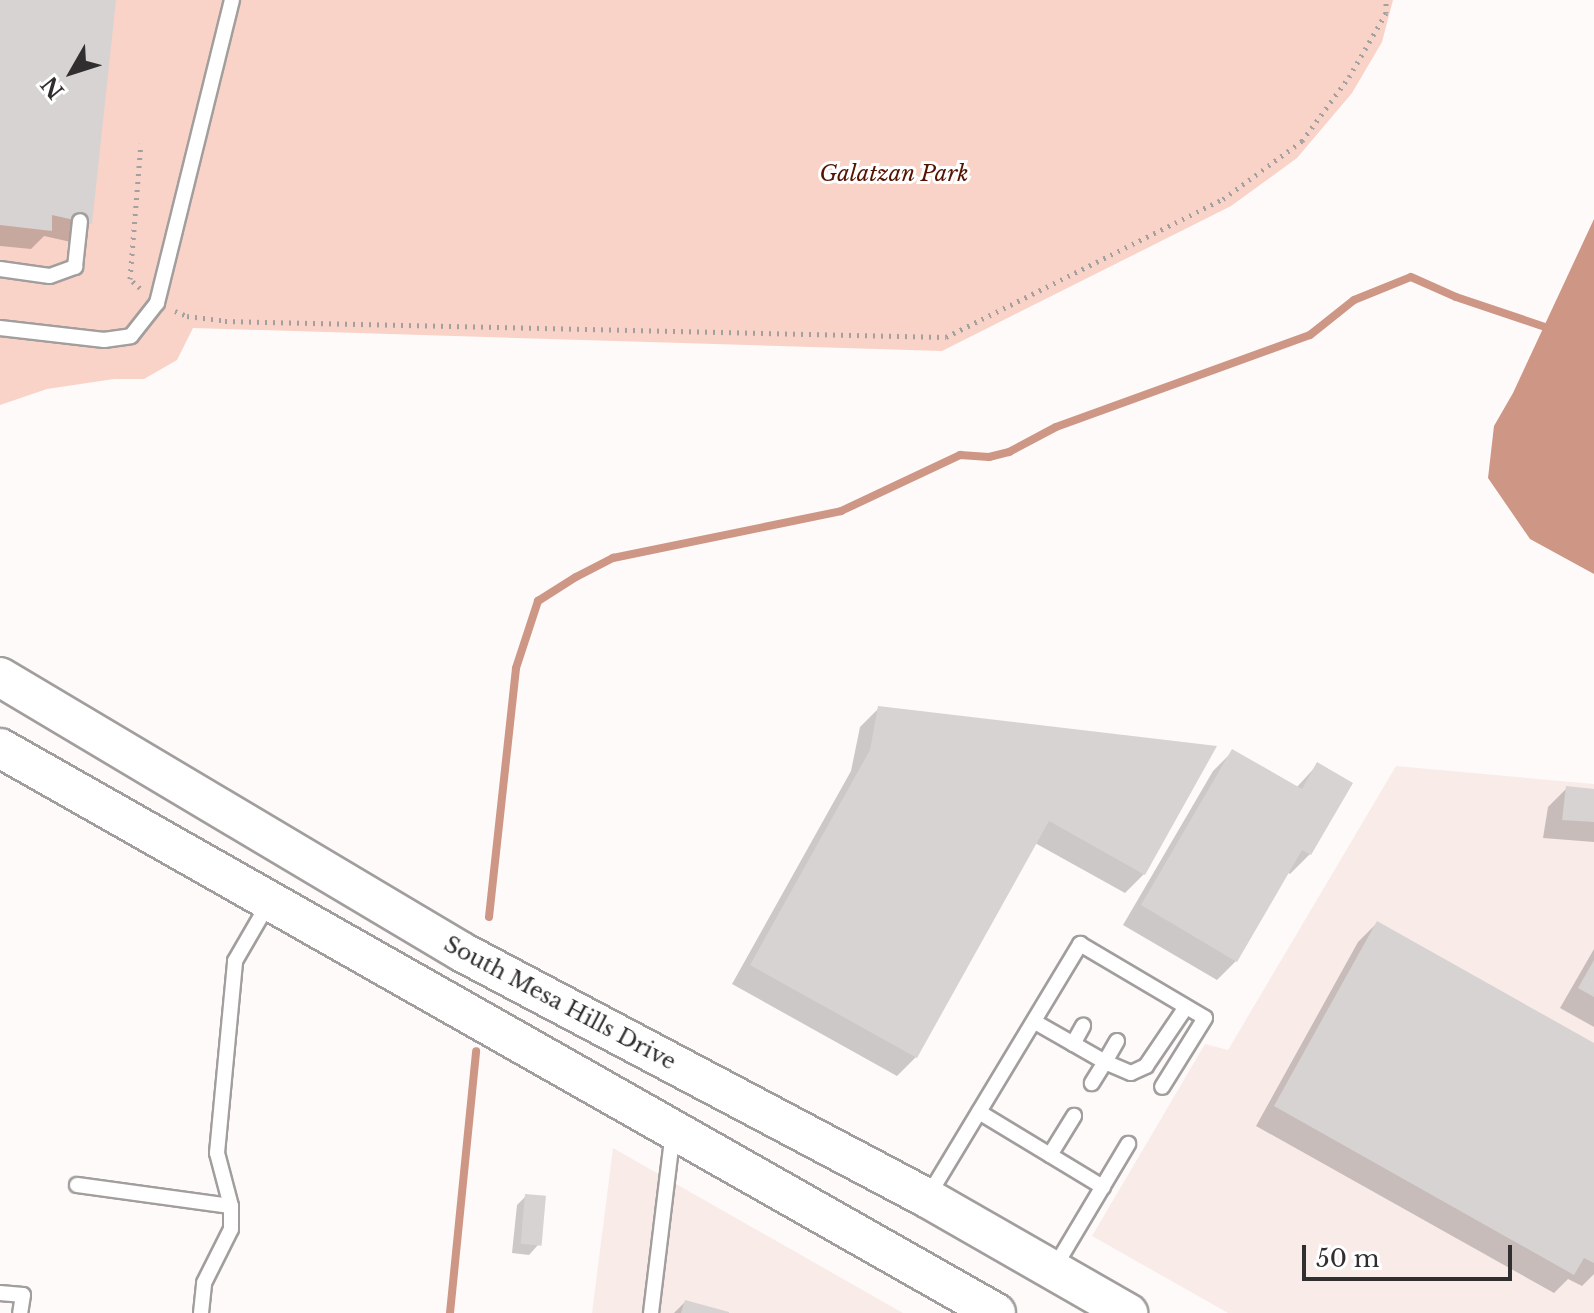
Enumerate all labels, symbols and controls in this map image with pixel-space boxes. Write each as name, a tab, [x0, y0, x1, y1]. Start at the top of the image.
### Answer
north arrow	[32, 32, 112, 112]
text: N	[36, 71, 70, 104]
park label: Galatzan Park	[819, 161, 969, 187]
street label: South Mesa Hills Drive	[439, 931, 681, 1075]
scale bar	[1306, 1229, 1516, 1279]
text: 50 m	[1316, 1244, 1379, 1273]

